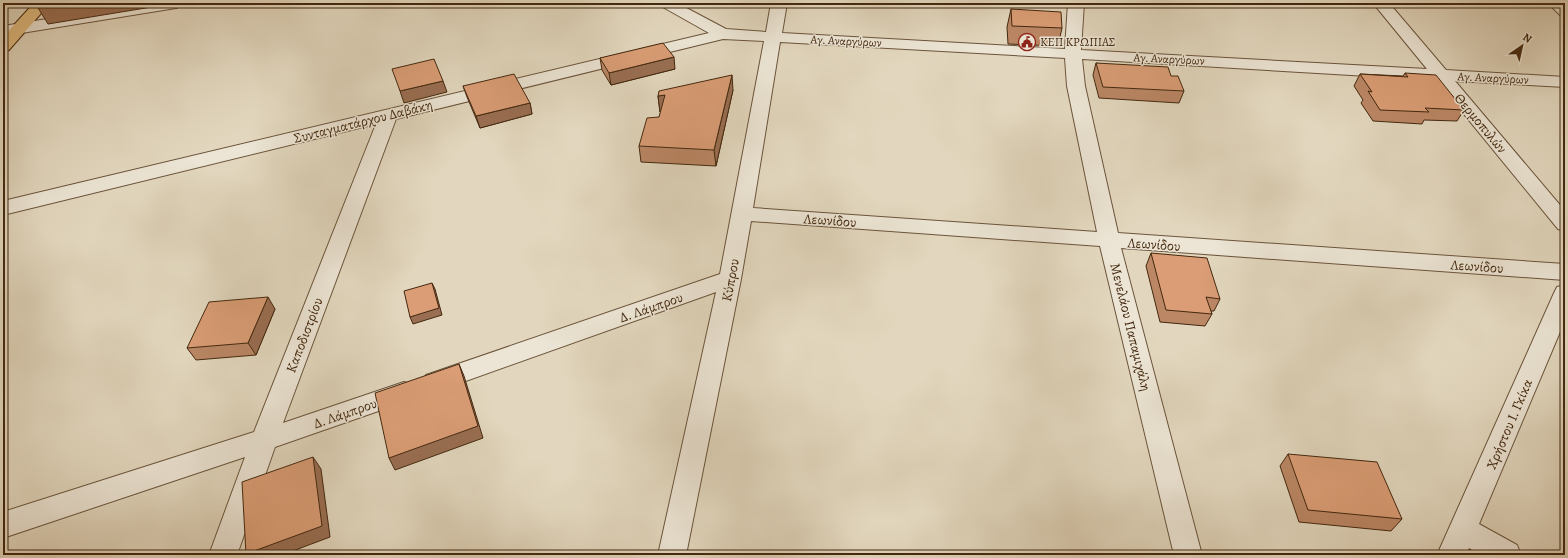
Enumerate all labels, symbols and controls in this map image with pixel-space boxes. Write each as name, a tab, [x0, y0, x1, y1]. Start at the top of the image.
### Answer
north arrow	[1502, 26, 1542, 66]
text: N	[1520, 30, 1535, 47]
street label: Αγ. Αναργύρων	[809, 31, 882, 51]
public building icon: ΚΕΠ ΚΡΩΠΙΑΣ	[1017, 32, 1037, 52]
place label: ΚΕΠ ΚΡΩΠΙΑΣ	[1040, 34, 1116, 50]
street label: Αγ. Αναργύρων	[1132, 49, 1205, 69]
street label: Αγ. Αναργύρων	[1456, 68, 1529, 88]
street label: Θερμοπυλών	[1450, 89, 1511, 157]
street label: Συνταγματάρχου Δαβάκη	[292, 95, 435, 148]
street label: Λεωνίδου	[802, 209, 857, 232]
street label: Λεωνίδου	[1126, 233, 1181, 256]
street label: Λεωνίδου	[1449, 255, 1504, 278]
street label: Κύπρου	[717, 257, 744, 303]
street label: Μενελάου Παπαμιχάλη	[1105, 261, 1156, 393]
street label: Δ. Λάμπρου	[617, 288, 685, 327]
street label: Καποδιστρίου	[281, 295, 328, 376]
street label: Χρήστου Ι. Γκίκα	[1482, 376, 1537, 472]
street label: Δ. Λάμπρου	[311, 394, 379, 433]

